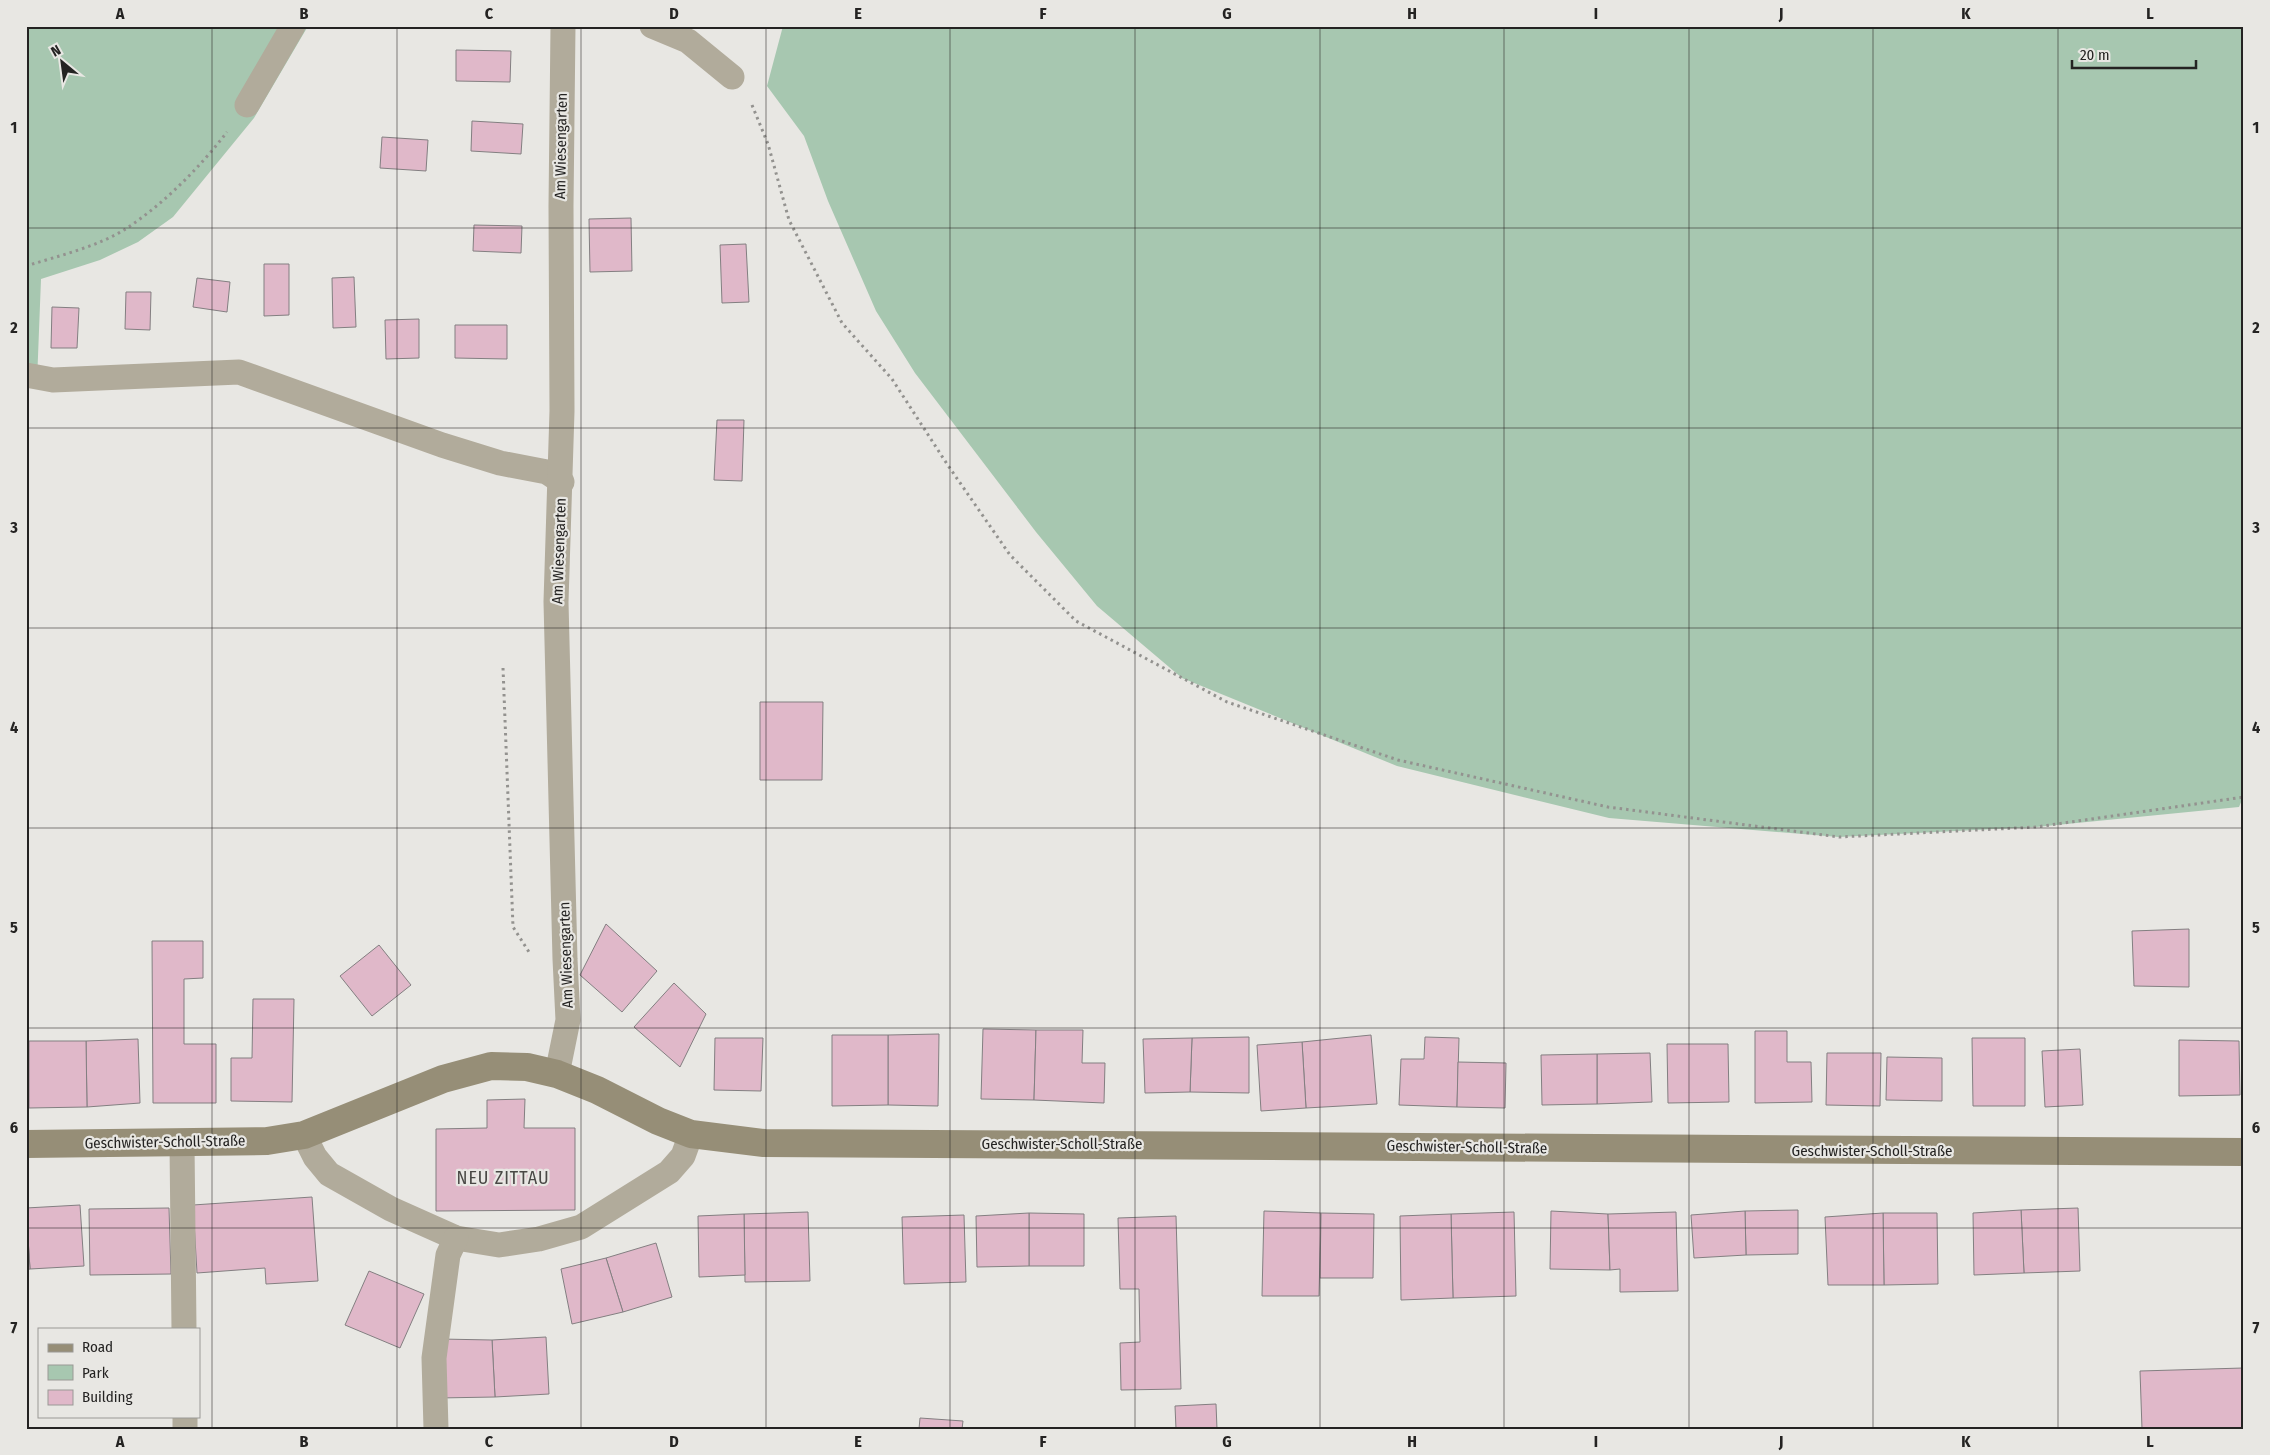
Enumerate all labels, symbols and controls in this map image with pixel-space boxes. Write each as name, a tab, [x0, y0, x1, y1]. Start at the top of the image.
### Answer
text: A	[115, 4, 125, 23]
text: B	[300, 4, 309, 23]
text: C	[485, 4, 494, 23]
text: D	[669, 4, 679, 23]
text: E	[854, 4, 862, 23]
text: F	[1039, 4, 1047, 23]
text: G	[1222, 4, 1232, 23]
text: H	[1407, 4, 1417, 23]
text: I	[1594, 4, 1598, 23]
text: J	[1778, 4, 1783, 23]
text: K	[1961, 4, 1971, 23]
text: L	[2146, 4, 2154, 23]
north arrow	[38, 38, 88, 88]
scale bar	[2072, 38, 2196, 70]
text: N	[48, 42, 64, 61]
text: 20 m	[2080, 46, 2110, 64]
street label: Am Wiesengarten	[551, 93, 571, 199]
text: 1	[11, 118, 17, 137]
text: 1	[2253, 118, 2259, 137]
text: 2	[9, 318, 18, 337]
text: 2	[2251, 318, 2260, 337]
street label: Am Wiesengarten	[548, 497, 570, 605]
text: 3	[9, 518, 18, 537]
text: 3	[2251, 518, 2260, 537]
text: 4	[10, 718, 18, 737]
text: 4	[2252, 718, 2260, 737]
street label: Am Wiesengarten	[555, 901, 577, 1009]
text: 5	[10, 918, 18, 937]
text: 5	[2252, 918, 2260, 937]
text: 6	[10, 1118, 18, 1137]
text: 6	[2252, 1118, 2260, 1137]
street label: Geschwister-Scholl-Straße	[84, 1132, 246, 1152]
street label: Geschwister-Scholl-Straße	[982, 1135, 1142, 1153]
street label: Geschwister-Scholl-Straße	[1386, 1137, 1548, 1157]
street label: Geschwister-Scholl-Straße	[1792, 1142, 1952, 1160]
district label: NEU ZITTAU	[456, 1167, 550, 1189]
text: 7	[11, 1318, 18, 1337]
text: 7	[2253, 1318, 2260, 1337]
legend	[38, 1328, 200, 1418]
text: Road	[82, 1338, 113, 1356]
text: Park	[82, 1364, 109, 1382]
text: Building	[82, 1388, 133, 1406]
text: A	[115, 1432, 125, 1451]
text: B	[300, 1432, 309, 1451]
text: C	[485, 1432, 494, 1451]
text: D	[669, 1432, 679, 1451]
text: E	[854, 1432, 862, 1451]
text: F	[1039, 1432, 1047, 1451]
text: G	[1222, 1432, 1232, 1451]
text: H	[1407, 1432, 1417, 1451]
text: I	[1594, 1432, 1598, 1451]
text: J	[1778, 1432, 1783, 1451]
text: K	[1961, 1432, 1971, 1451]
text: L	[2146, 1432, 2154, 1451]

